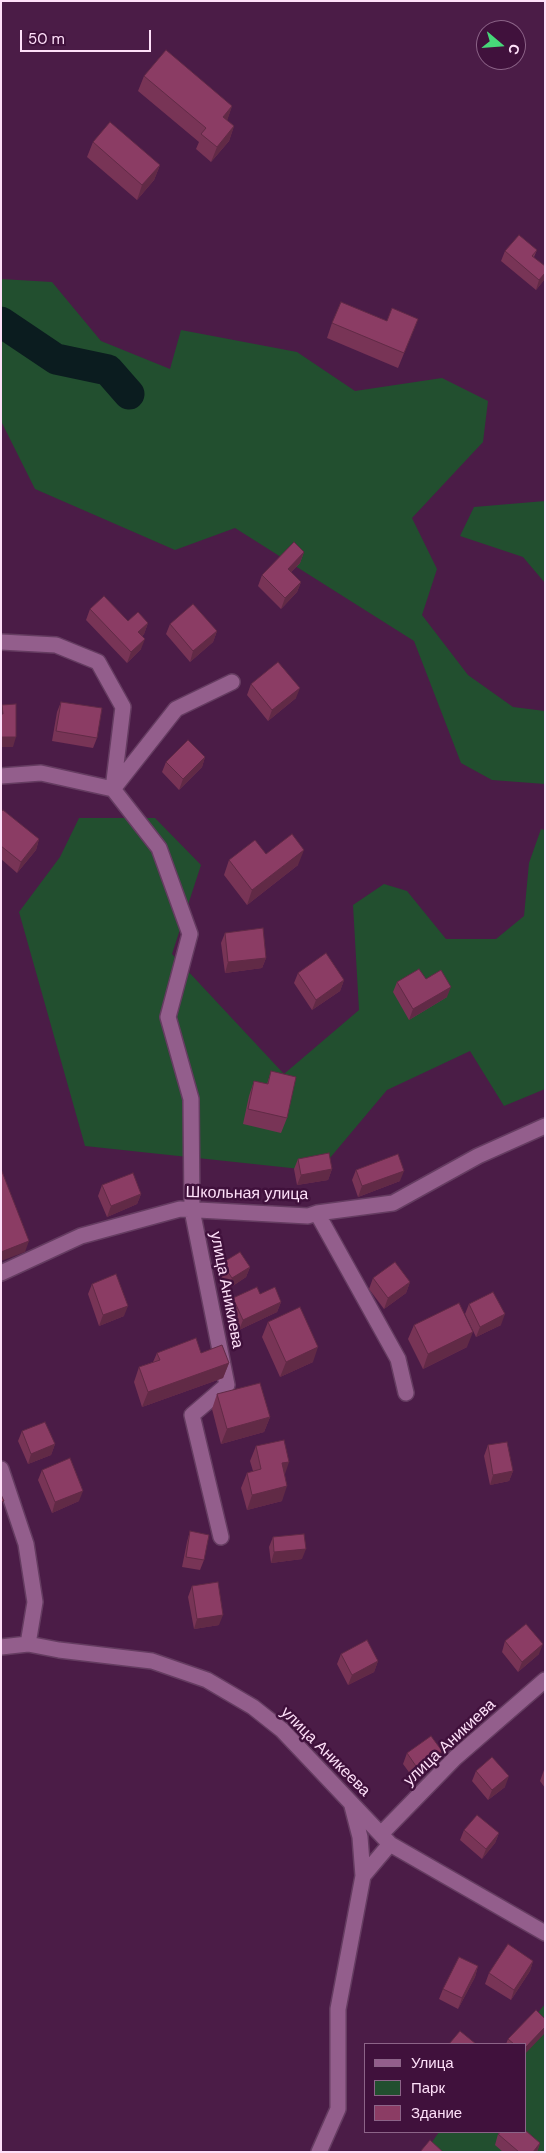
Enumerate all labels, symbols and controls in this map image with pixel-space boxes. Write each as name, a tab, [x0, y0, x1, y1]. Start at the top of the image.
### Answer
scale bar	[22, 20, 154, 52]
north arrow	[476, 20, 526, 70]
text: 50 m	[28, 29, 65, 49]
text: С	[504, 42, 524, 57]
street label: Школьная улица	[185, 1183, 309, 1205]
street label: улица Аникиева	[205, 1230, 247, 1350]
street label: улица Аникиева	[400, 1695, 500, 1791]
street label: улица Аникеева	[276, 1703, 374, 1801]
legend	[364, 2043, 526, 2133]
text: Улица	[411, 2053, 454, 2073]
text: Парк	[411, 2078, 445, 2098]
text: Здание	[411, 2103, 462, 2123]

